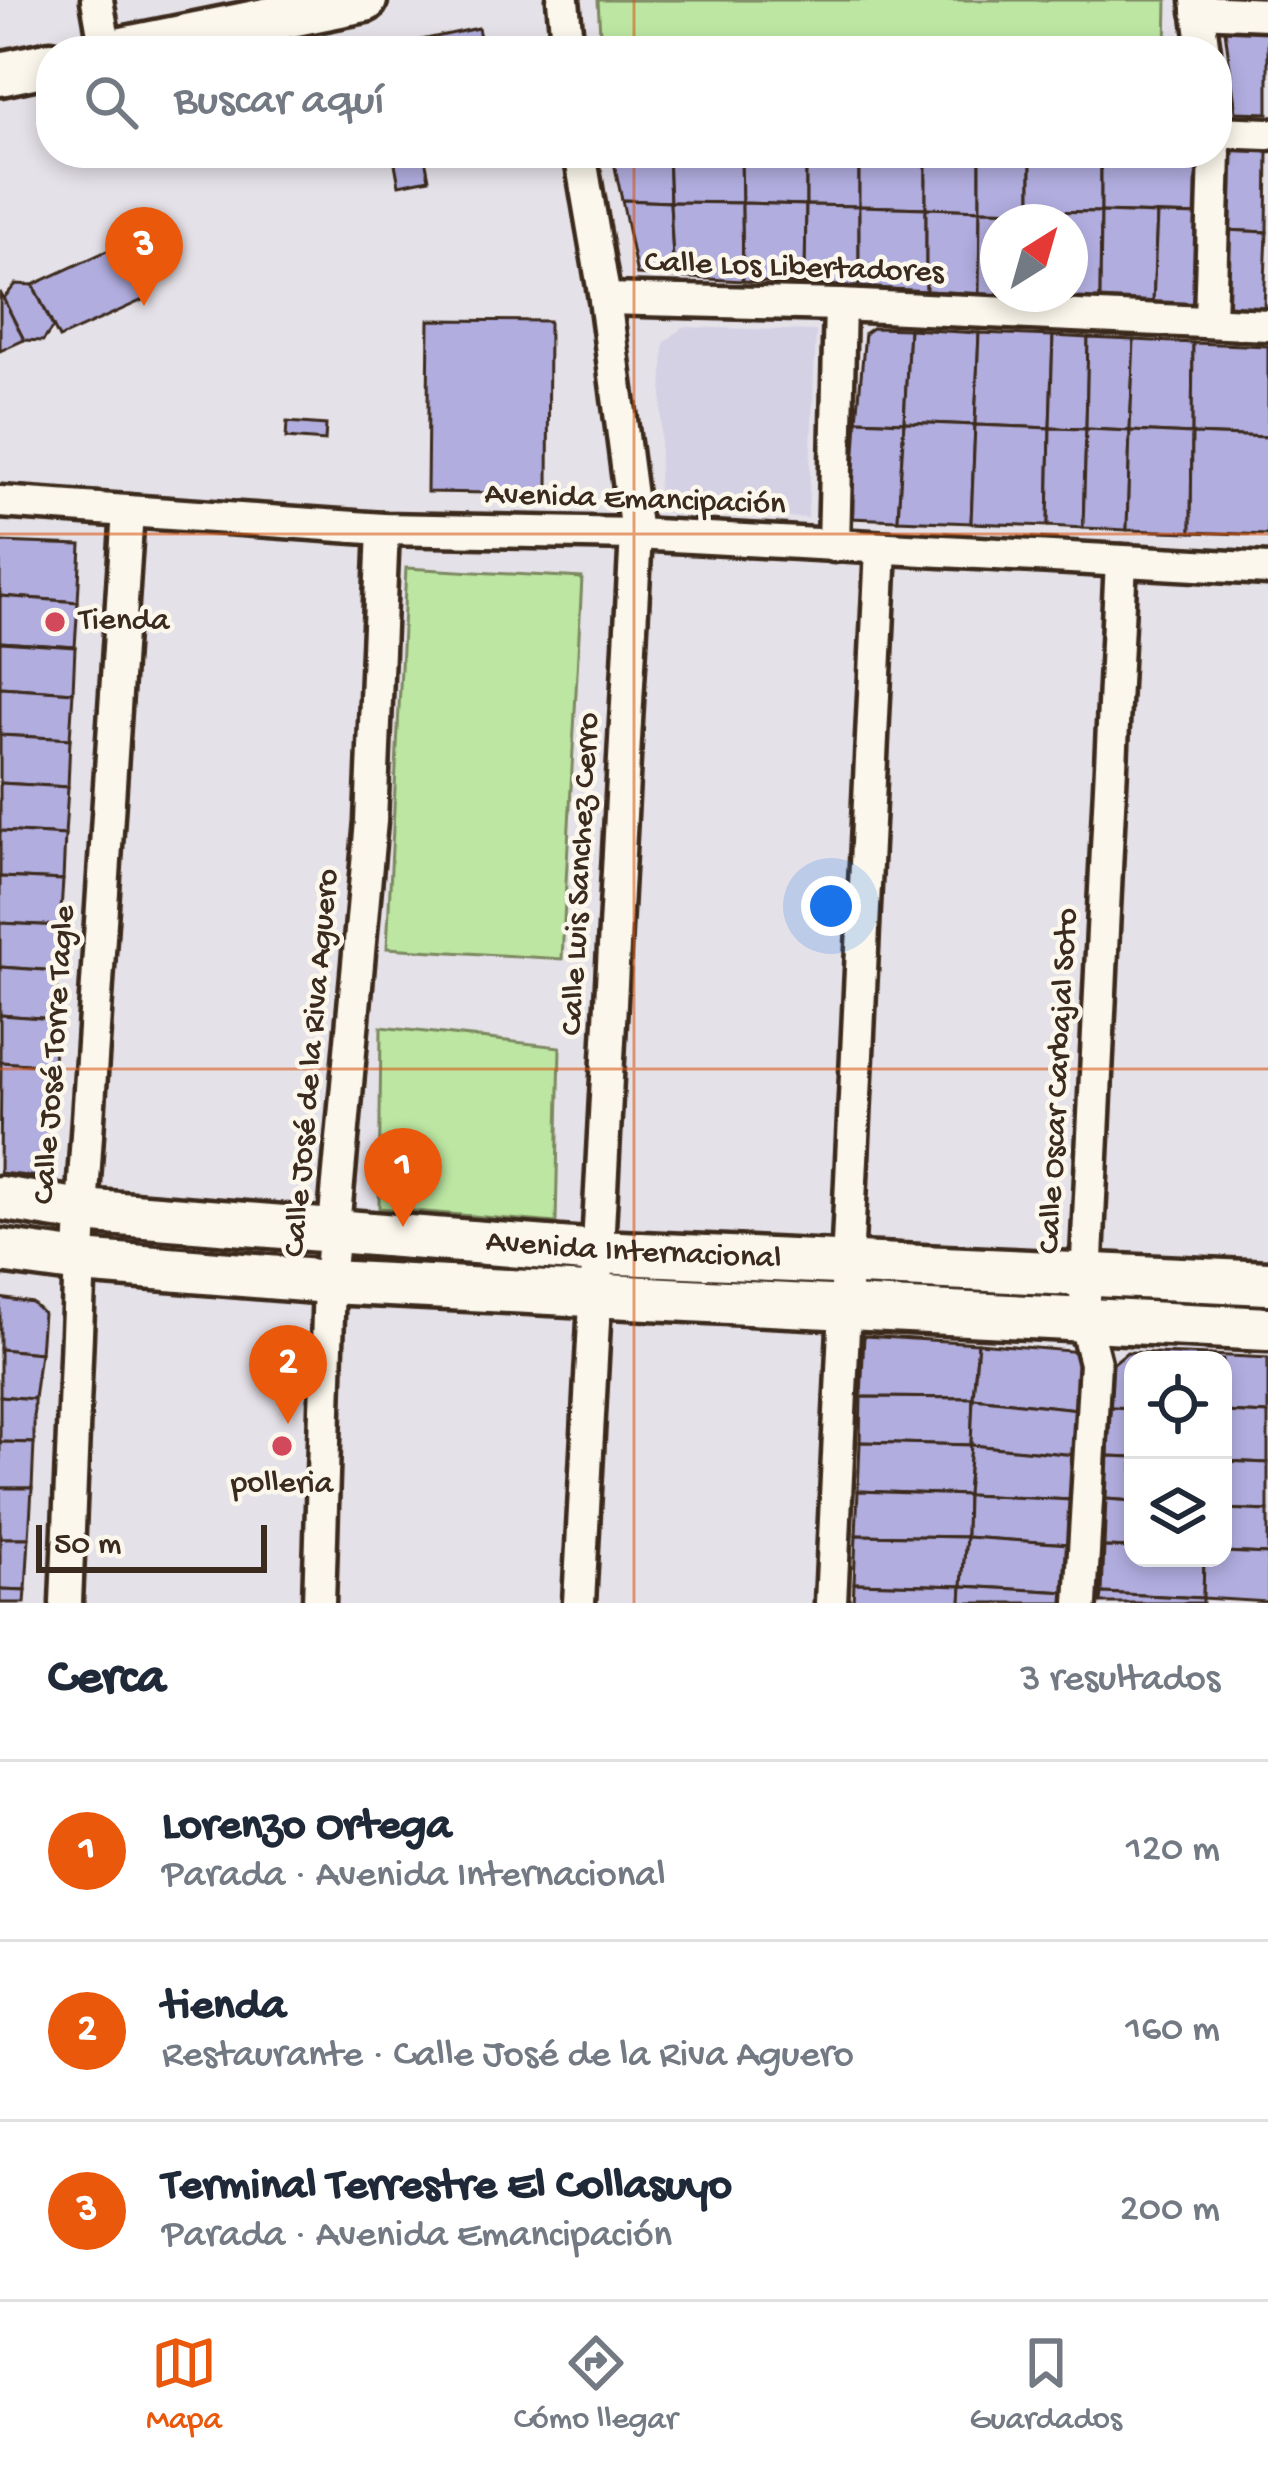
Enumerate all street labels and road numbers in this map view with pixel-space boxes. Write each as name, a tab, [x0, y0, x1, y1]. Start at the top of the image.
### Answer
street label: Calle Los Libertadores	[644, 245, 945, 293]
street label: Avenida Emancipación	[484, 477, 787, 525]
street label: Calle Luis Sanchez Cerro	[555, 712, 609, 1036]
street label: Calle José de la Riva Aguero	[277, 867, 349, 1259]
street label: Calle José Torre Tagle	[27, 903, 85, 1206]
street label: Calle Oscar Carbajal Soto	[1032, 907, 1088, 1255]
street label: Avenida Internacional	[484, 1224, 782, 1279]

